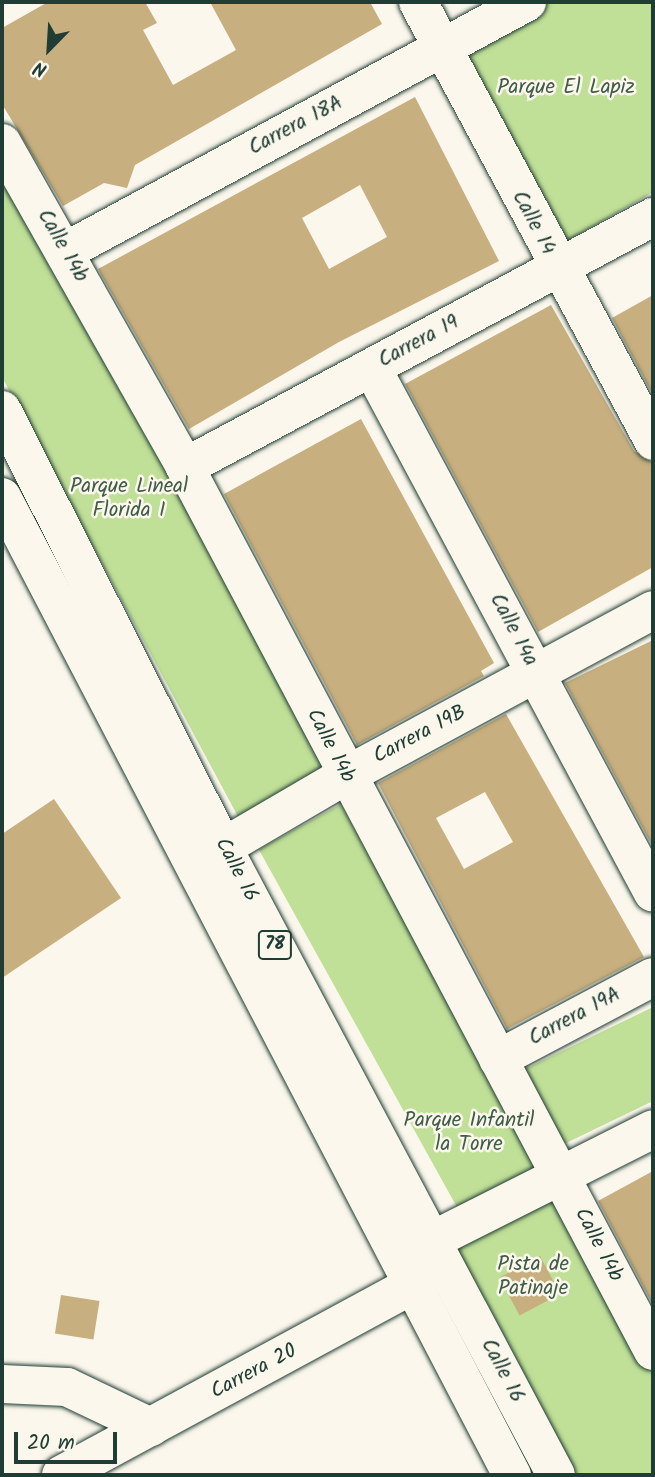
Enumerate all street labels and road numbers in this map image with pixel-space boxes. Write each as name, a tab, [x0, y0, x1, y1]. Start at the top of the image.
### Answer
street label: Carrera 18A	[245, 91, 347, 161]
street label: Calle 14	[506, 187, 560, 259]
street label: Calle 14b	[31, 205, 93, 287]
street label: Carrera 19	[374, 310, 464, 374]
street label: Calle 14a	[483, 589, 543, 671]
street label: Carrera 19B	[369, 700, 471, 770]
street label: Calle 14b	[300, 705, 360, 787]
street label: Calle 16	[209, 834, 263, 906]
road number: 78	[258, 930, 292, 960]
street label: Carrera 19A	[525, 982, 625, 1052]
street label: Calle 14b	[568, 1204, 628, 1286]
street label: Calle 16	[475, 1335, 529, 1407]
street label: Carrera 20	[207, 1339, 301, 1405]

